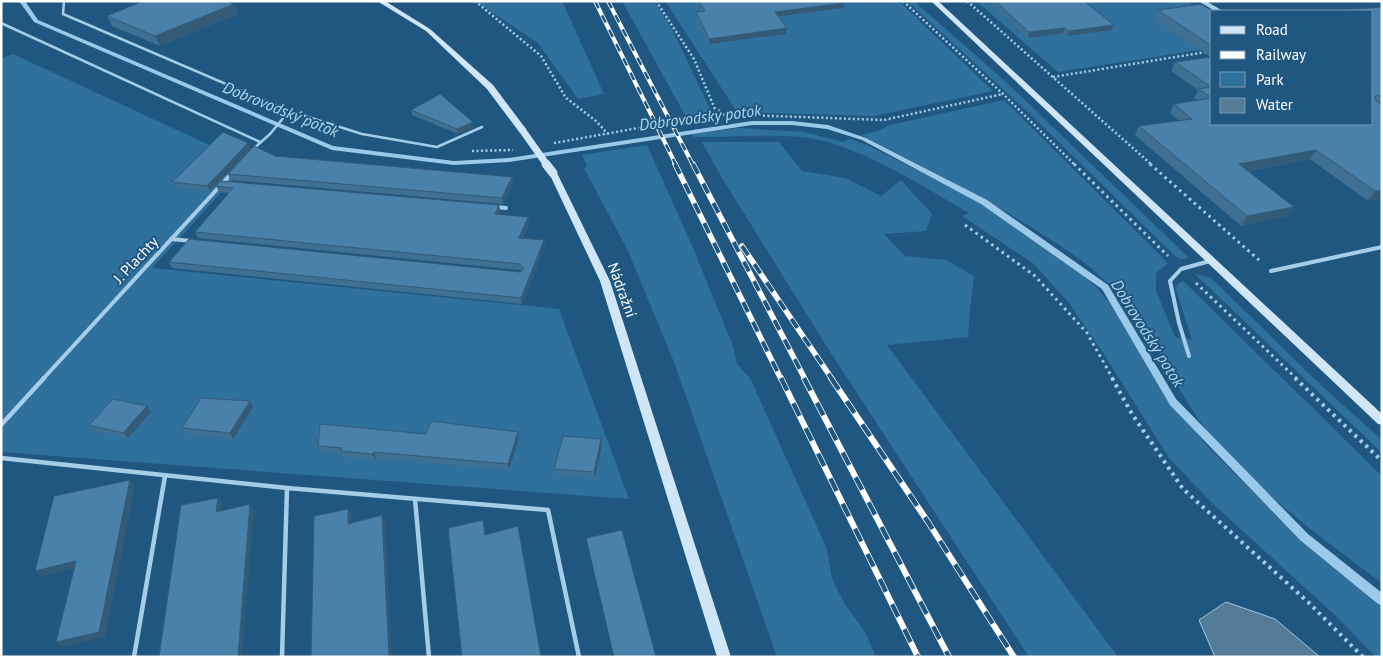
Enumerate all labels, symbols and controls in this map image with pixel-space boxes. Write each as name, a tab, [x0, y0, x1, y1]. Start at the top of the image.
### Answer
legend	[1210, 10, 1373, 125]
text: Road	[1256, 20, 1288, 39]
text: Railway	[1256, 45, 1306, 64]
text: Park	[1256, 70, 1284, 89]
water label: Dobrovodský potok	[220, 77, 342, 142]
text: Water	[1256, 95, 1293, 114]
water label: Dobrovodský potok	[638, 99, 763, 134]
street label: J. Plachty	[108, 232, 162, 288]
street label: Nádražní	[604, 260, 641, 320]
water label: Dobrovodský potok	[1107, 276, 1189, 391]

